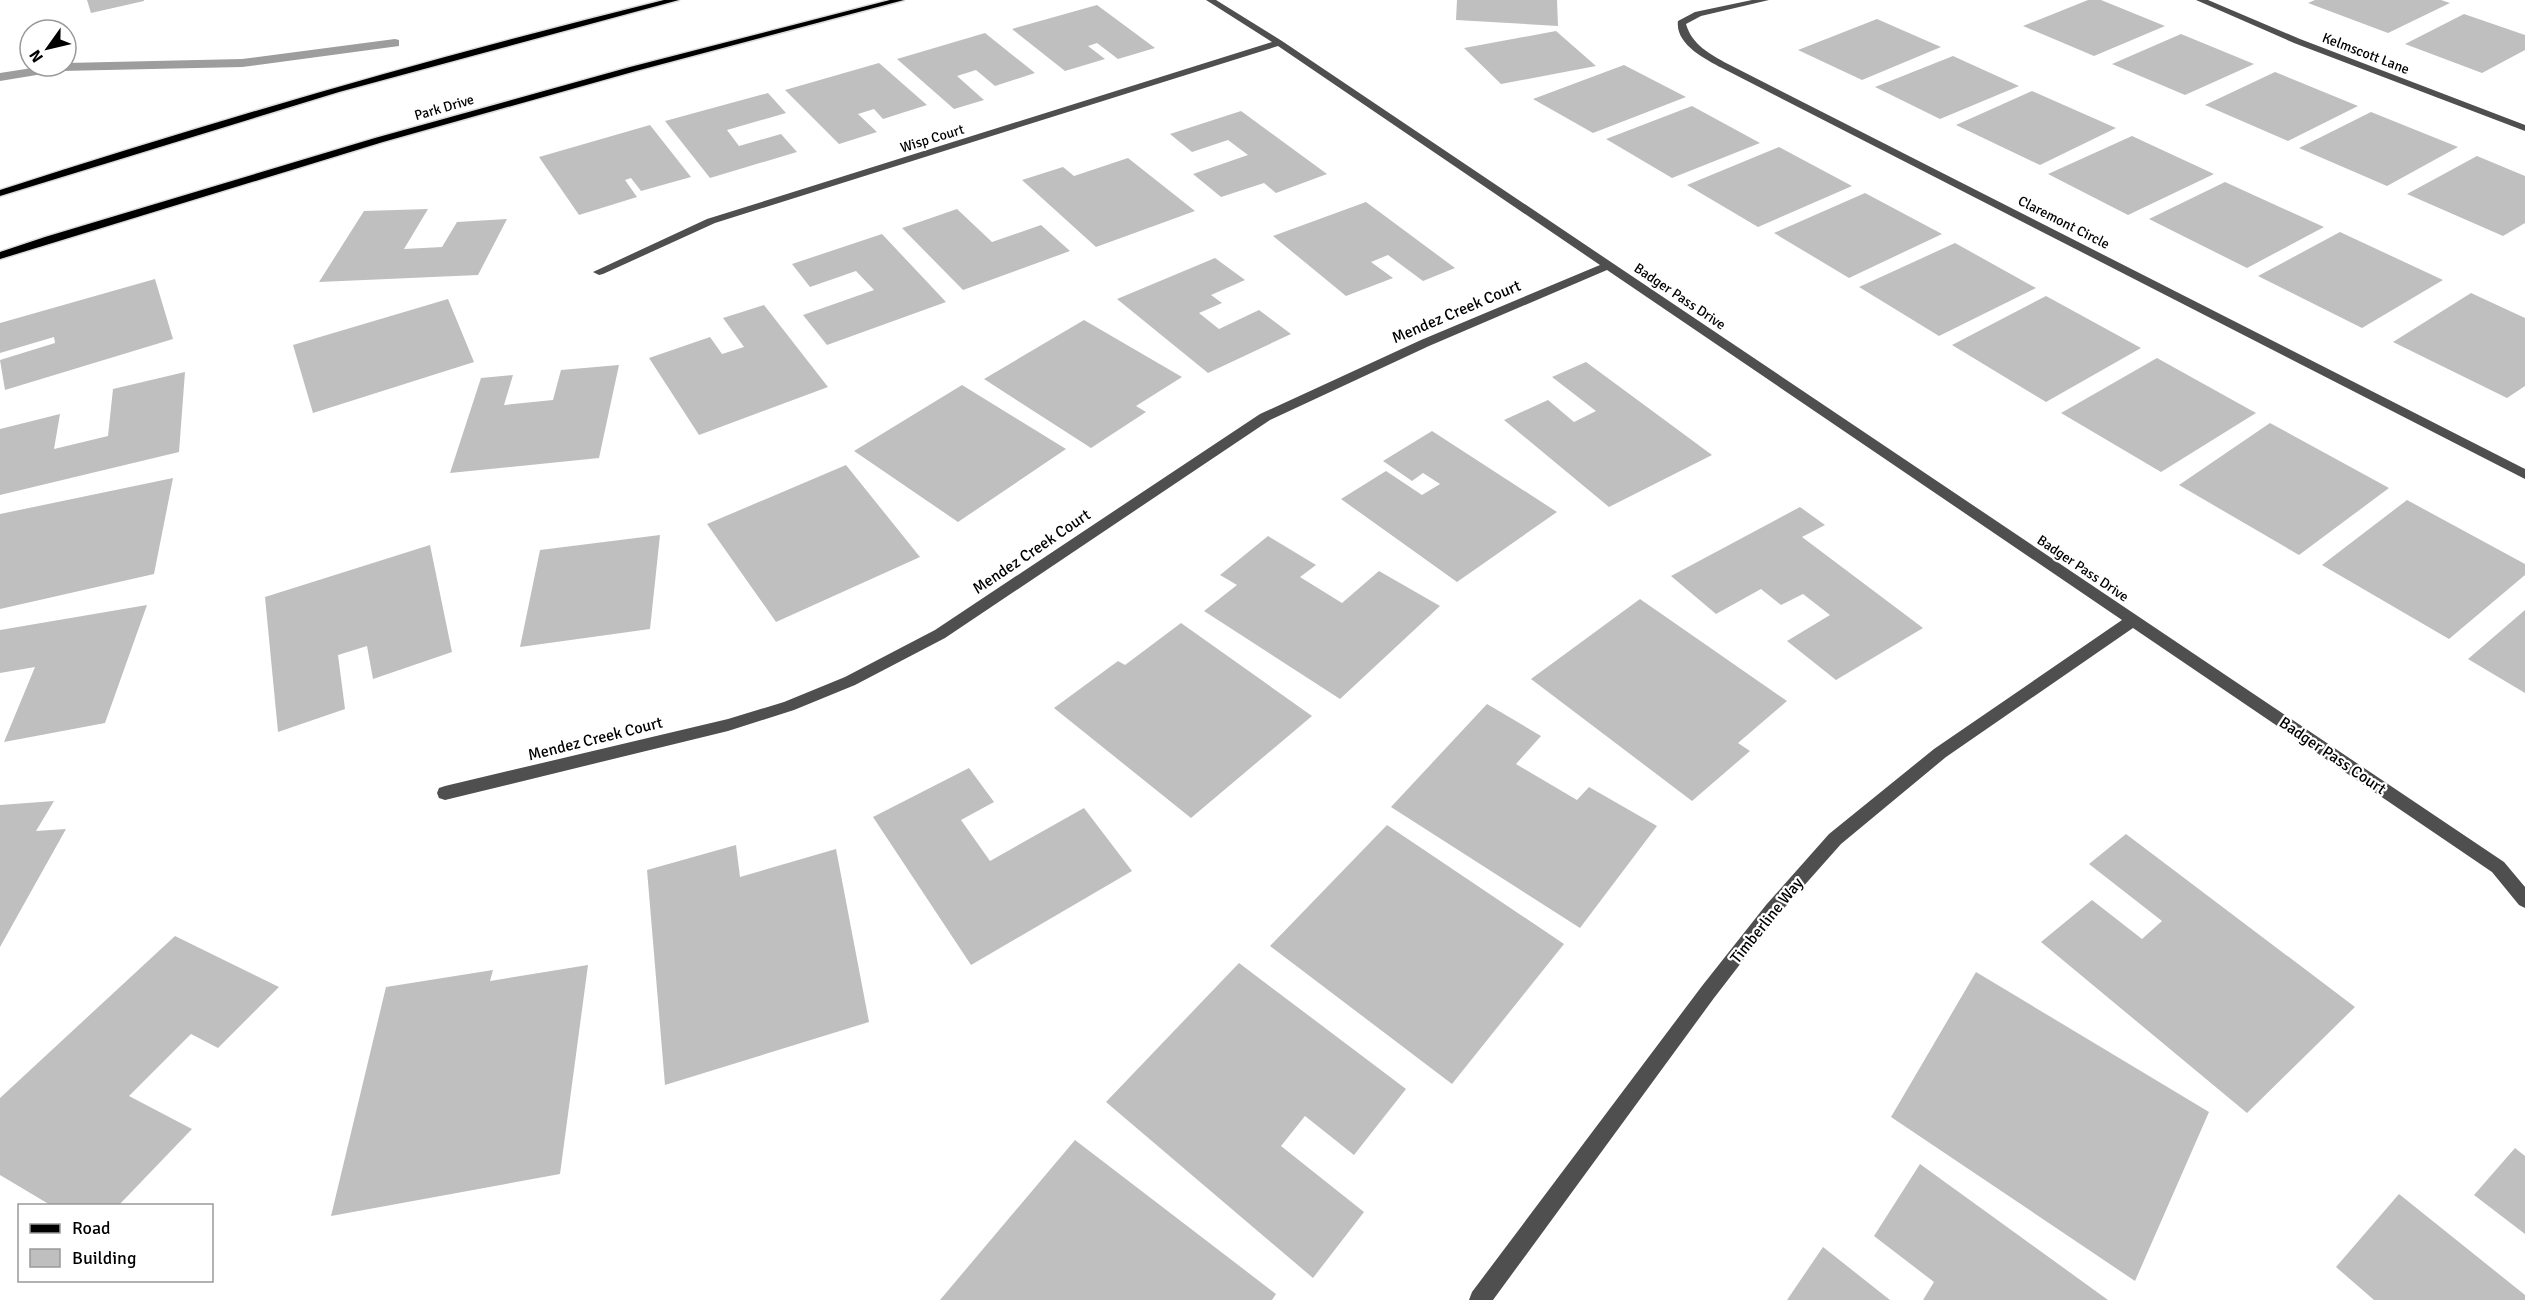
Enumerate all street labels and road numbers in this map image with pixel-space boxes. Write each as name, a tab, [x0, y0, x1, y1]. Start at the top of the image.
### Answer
street label: Kelmscott Lane	[2320, 29, 2412, 78]
street label: Park Drive	[412, 91, 476, 124]
street label: Wisp Court	[898, 121, 966, 156]
street label: Claremont Circle	[2015, 192, 2112, 253]
street label: Badger Pass Drive	[1631, 259, 1729, 333]
street label: Mendez Creek Court	[1389, 276, 1524, 348]
street label: Mendez Creek Court	[969, 505, 1095, 599]
street label: Badger Pass Drive	[2034, 531, 2132, 605]
street label: Mendez Creek Court	[526, 712, 665, 765]
street label: Badger Pass Court	[2275, 713, 2390, 799]
street label: Timberline Way	[1726, 873, 1808, 968]

